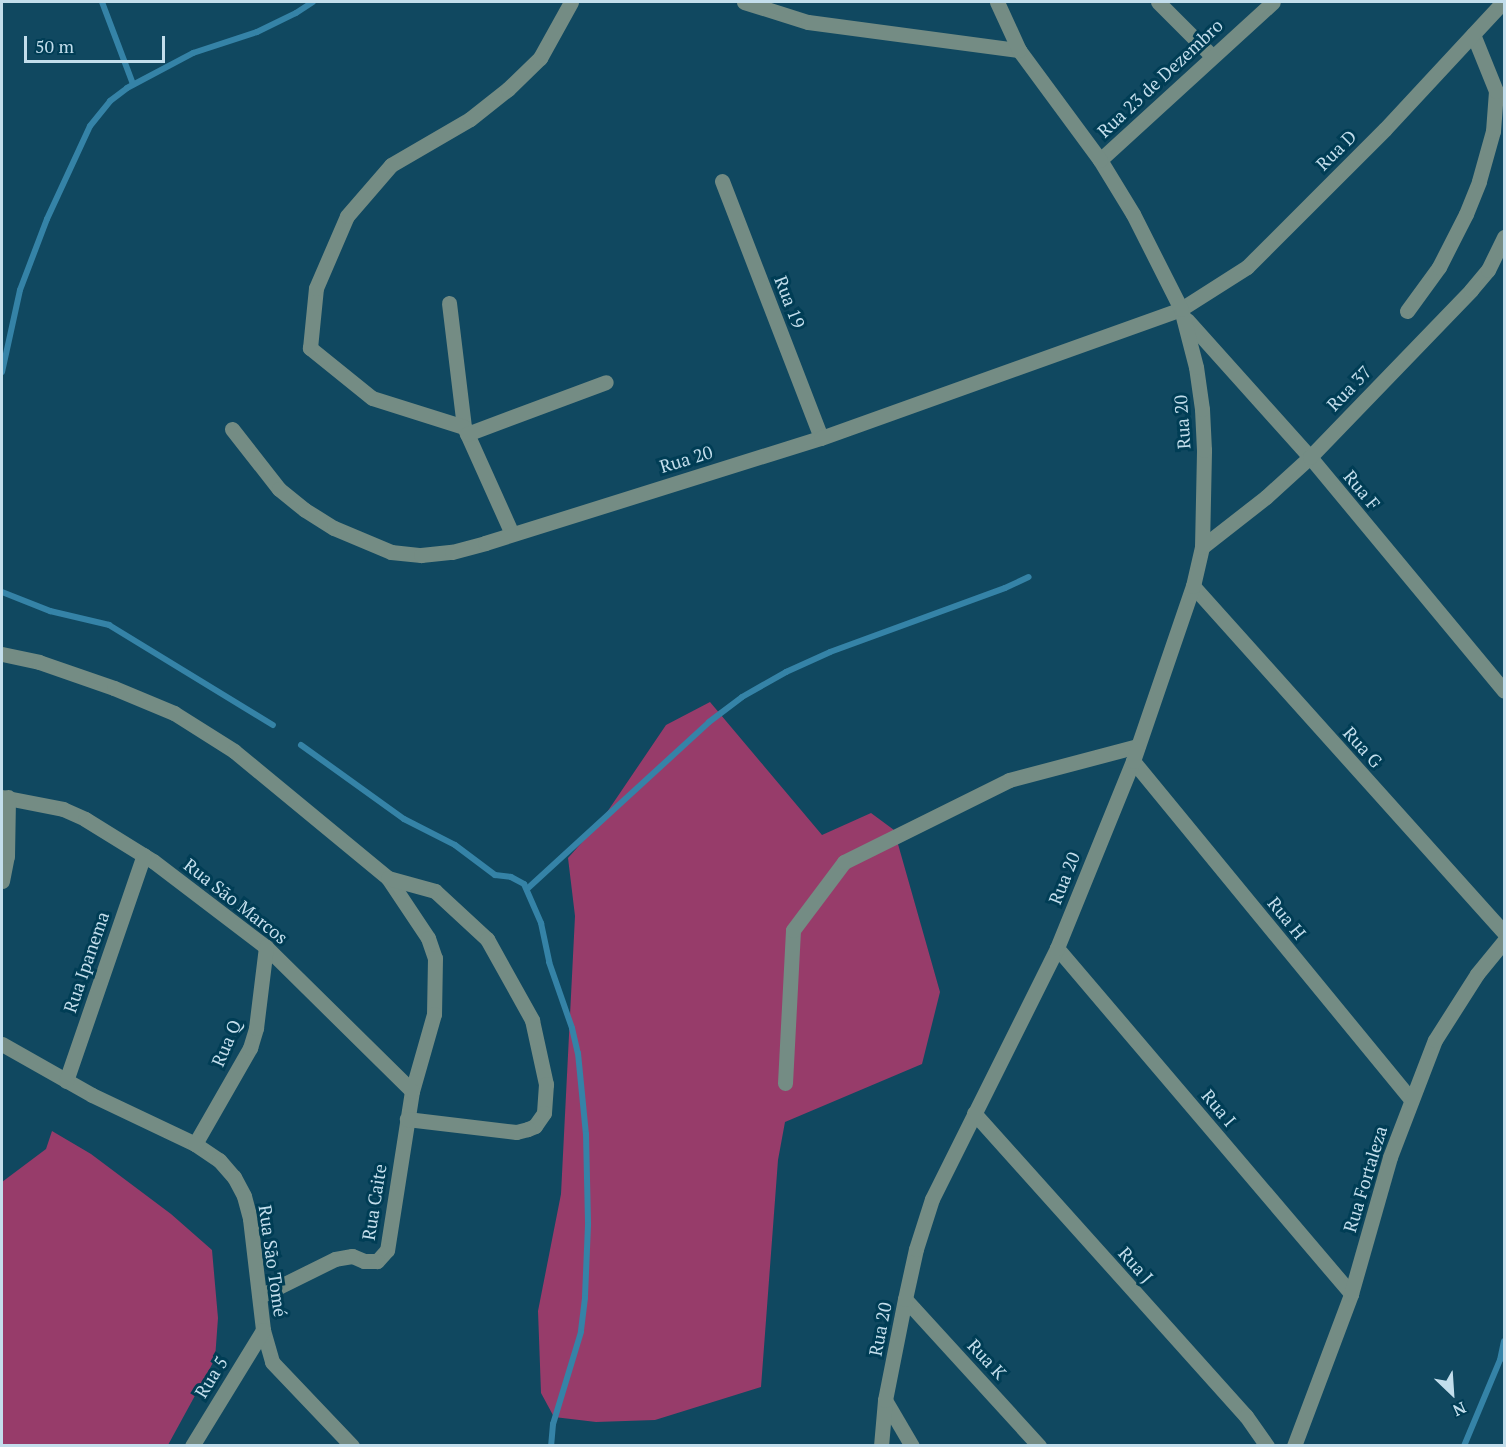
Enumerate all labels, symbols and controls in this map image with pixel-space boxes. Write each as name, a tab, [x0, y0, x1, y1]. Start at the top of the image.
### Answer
street label: Rua 23 de Dezembro	[1093, 14, 1227, 142]
scale bar	[27, 24, 168, 62]
text: 50 m	[35, 34, 74, 58]
street label: Rua D	[1311, 125, 1361, 175]
street label: Rua 19	[770, 273, 810, 331]
street label: Rua 37	[1322, 361, 1376, 415]
street label: Rua 20	[1169, 394, 1195, 450]
street label: Rua 20	[657, 441, 715, 477]
street label: Rua F	[1339, 466, 1385, 514]
street label: Rua G	[1339, 722, 1387, 772]
street label: Rua 20	[1044, 849, 1084, 907]
street label: Rua São Marcos	[180, 854, 292, 948]
street label: Rua H	[1263, 892, 1311, 944]
street label: Rua Ipanema	[59, 909, 113, 1015]
street label: Rua Q	[207, 1016, 245, 1070]
street label: Rua I	[1197, 1085, 1241, 1131]
street label: Rua Fortaleza	[1339, 1123, 1391, 1235]
street label: Rua Caite	[357, 1162, 391, 1242]
street label: Rua São Tomé	[254, 1204, 292, 1318]
street label: Rua J	[1114, 1242, 1158, 1288]
street label: Rua 20	[864, 1300, 896, 1358]
street label: Rua K	[963, 1334, 1011, 1384]
street label: Rua 5	[190, 1352, 232, 1402]
north arrow	[1422, 1363, 1482, 1423]
text: N	[1449, 1397, 1470, 1422]

